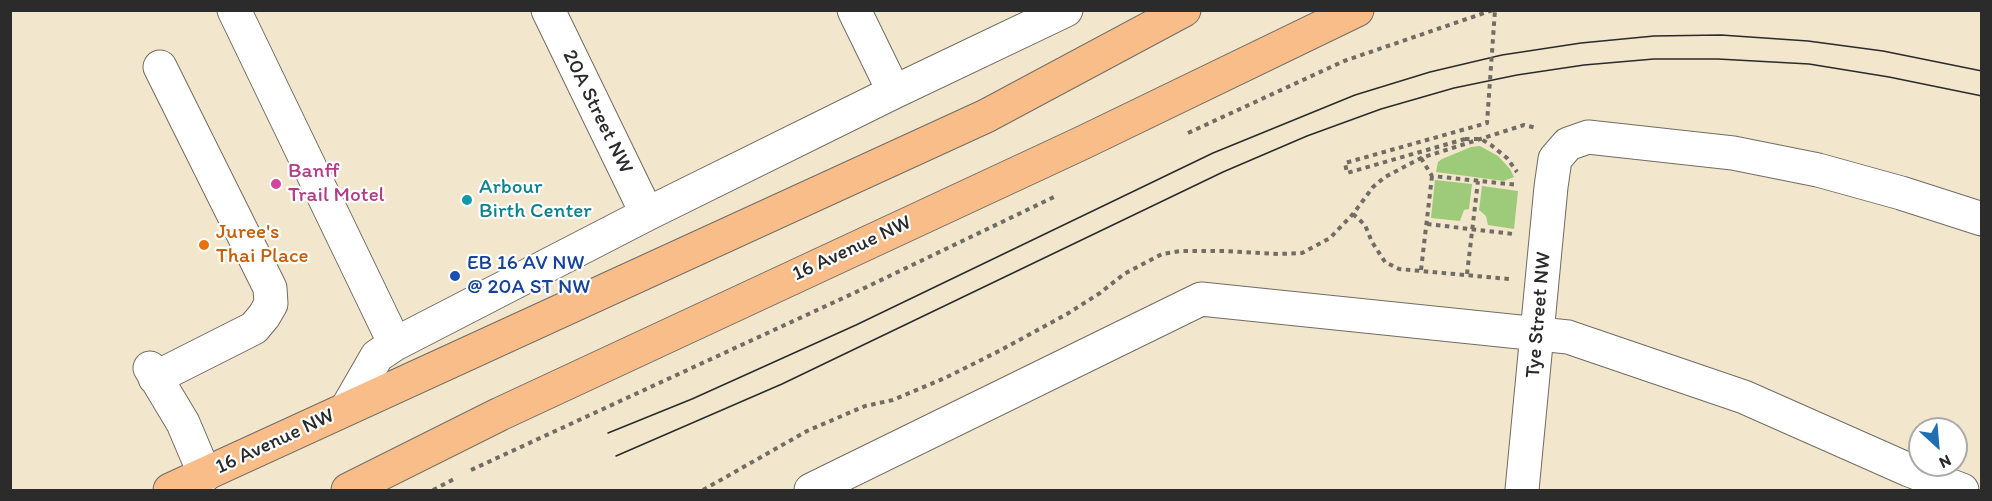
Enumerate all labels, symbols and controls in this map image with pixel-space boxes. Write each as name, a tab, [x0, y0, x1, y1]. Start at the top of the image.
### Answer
street label: 20A Street NW	[556, 46, 638, 178]
place label: Banff Trail Motel	[288, 159, 385, 209]
place label: Arbour Birth Center	[479, 175, 592, 225]
marker: Banff Trail Motel	[269, 177, 283, 191]
marker: Arbour Birth Center	[460, 193, 474, 207]
street label: 16 Avenue NW	[789, 211, 915, 287]
place label: Juree's Thai Place	[216, 220, 309, 270]
marker: Juree's Thai Place	[197, 238, 211, 252]
place label: EB 16 AV NW @ 20A ST NW	[467, 251, 590, 301]
street label: Tye Street NW	[1521, 251, 1557, 379]
marker: EB 16 AV NW @ 20A ST NW	[448, 269, 462, 283]
street label: 16 Avenue NW	[212, 404, 338, 480]
north arrow	[1908, 417, 1968, 477]
text: N	[1936, 451, 1954, 473]

